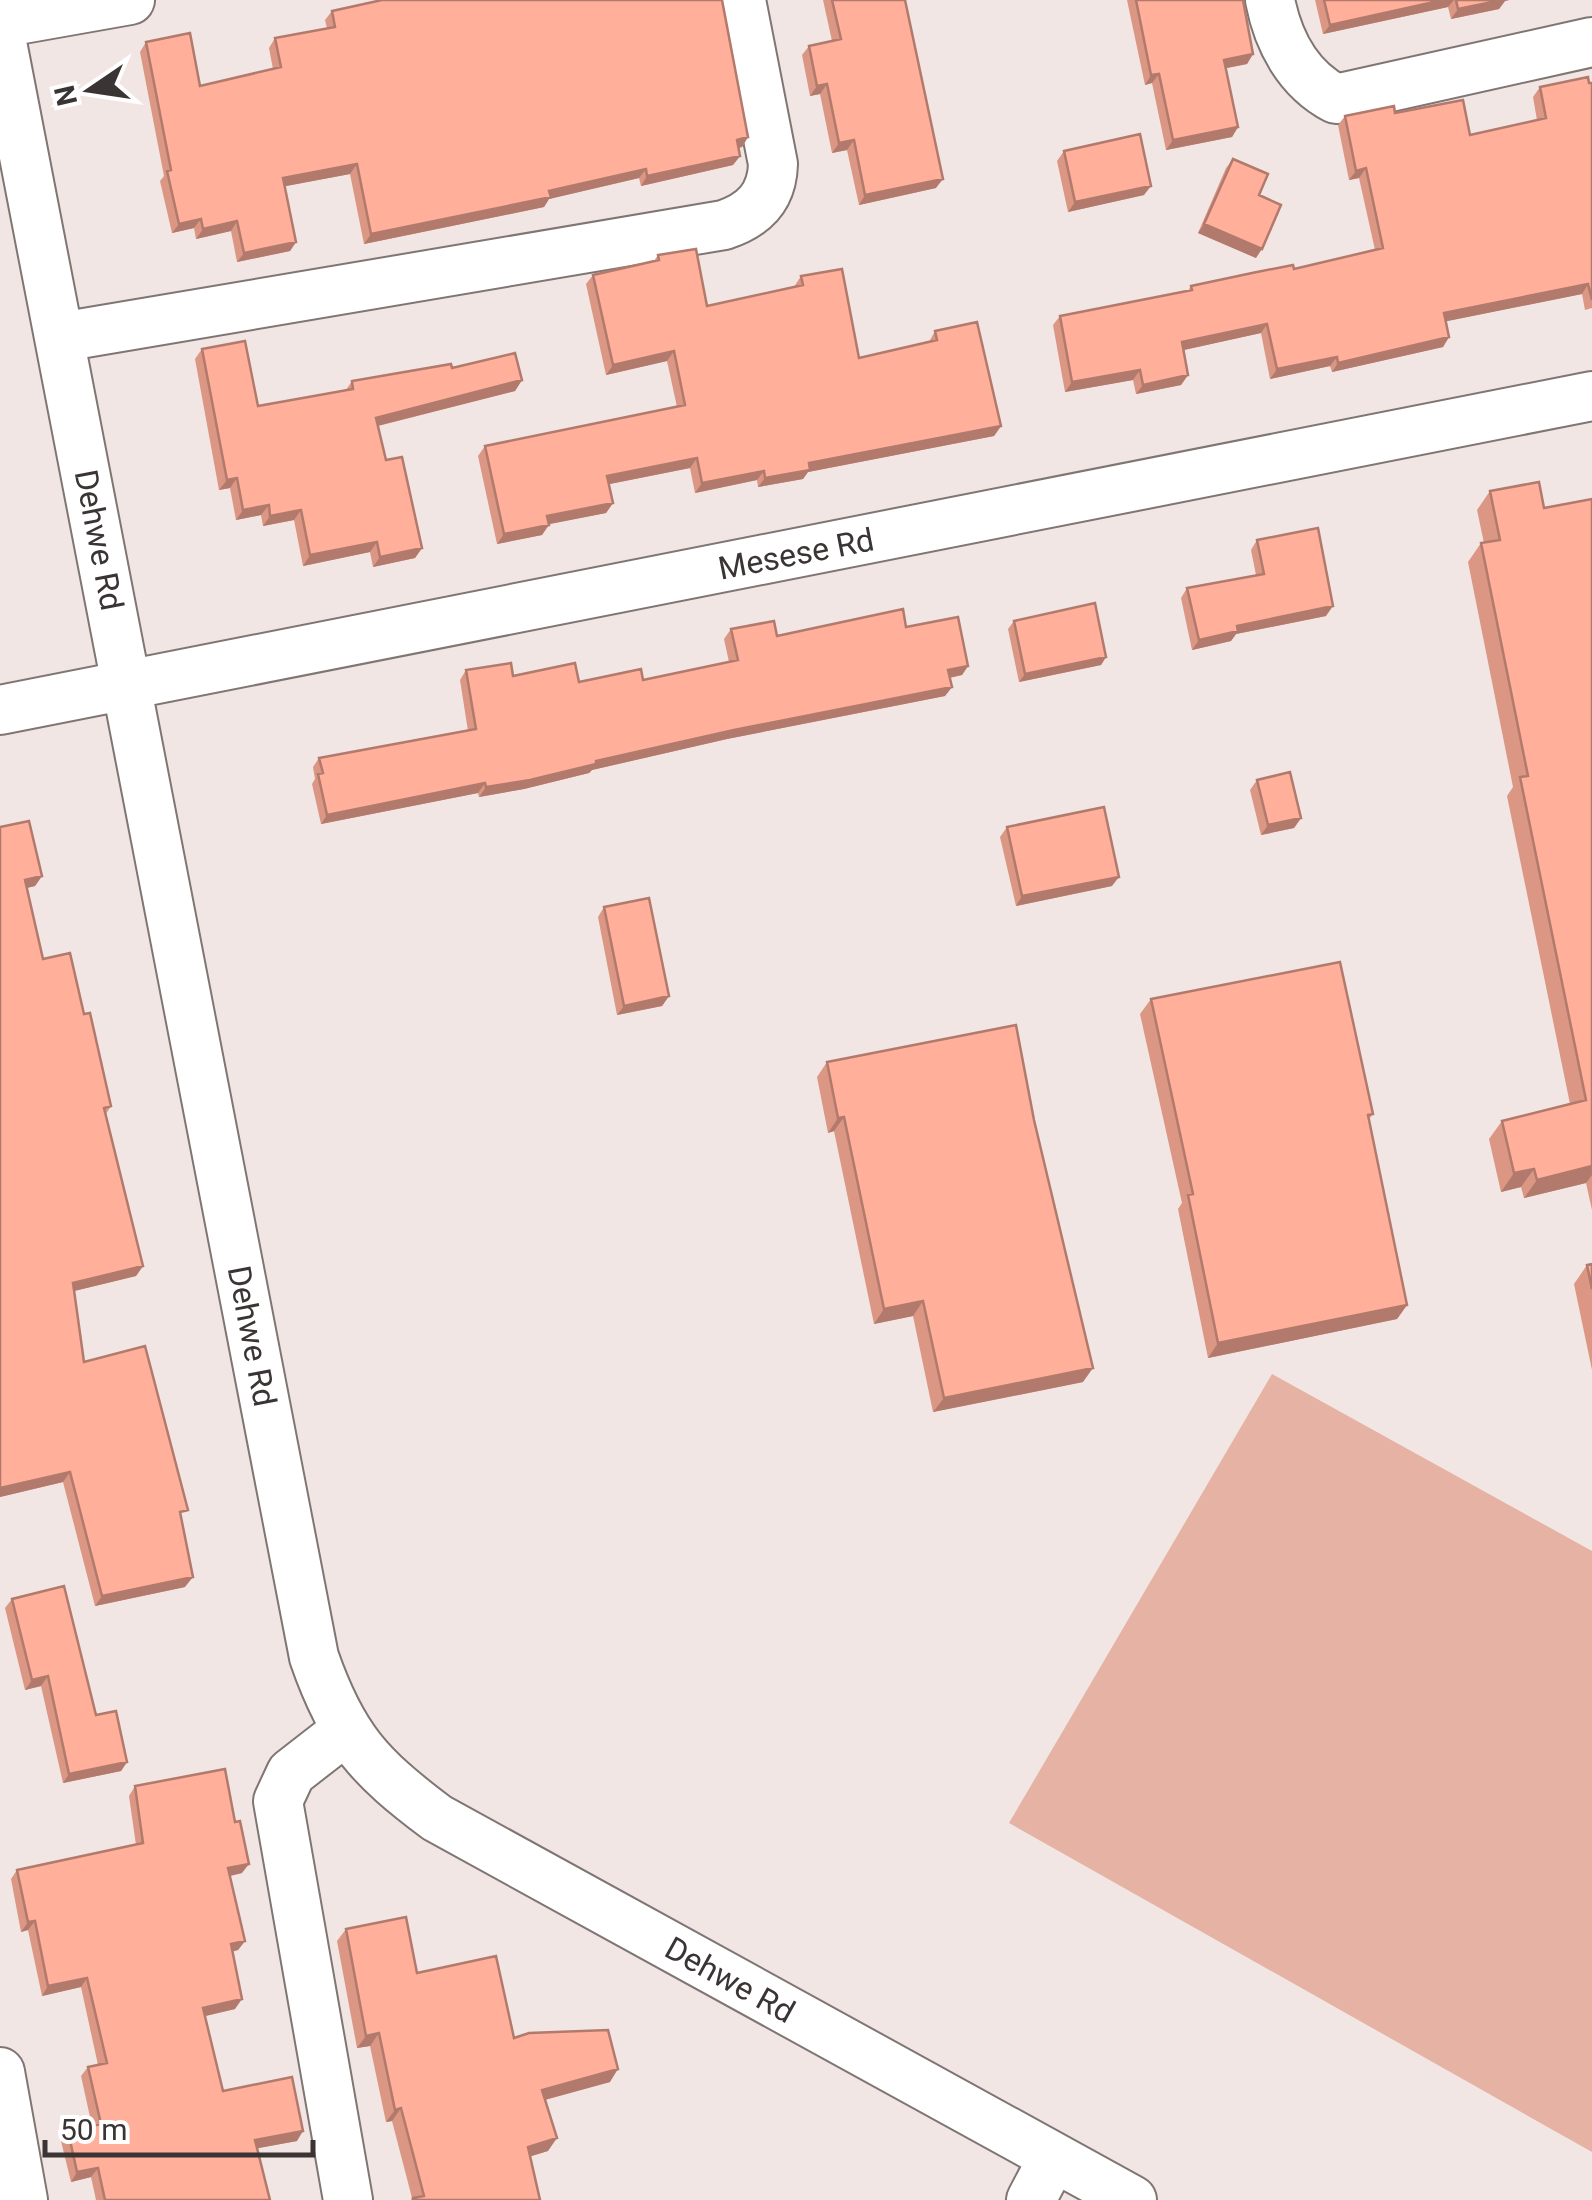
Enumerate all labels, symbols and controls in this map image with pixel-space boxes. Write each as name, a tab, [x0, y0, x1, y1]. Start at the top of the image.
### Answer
north arrow	[40, 40, 140, 140]
text: N	[48, 82, 84, 109]
street label: Dehwe Rd	[67, 467, 131, 613]
street label: Mesese Rd	[715, 520, 877, 588]
street label: Dehwe Rd	[220, 1263, 284, 1409]
street label: Dehwe Rd	[659, 1929, 801, 2031]
scale bar	[45, 2095, 312, 2157]
text: 50 m	[60, 2112, 127, 2147]

